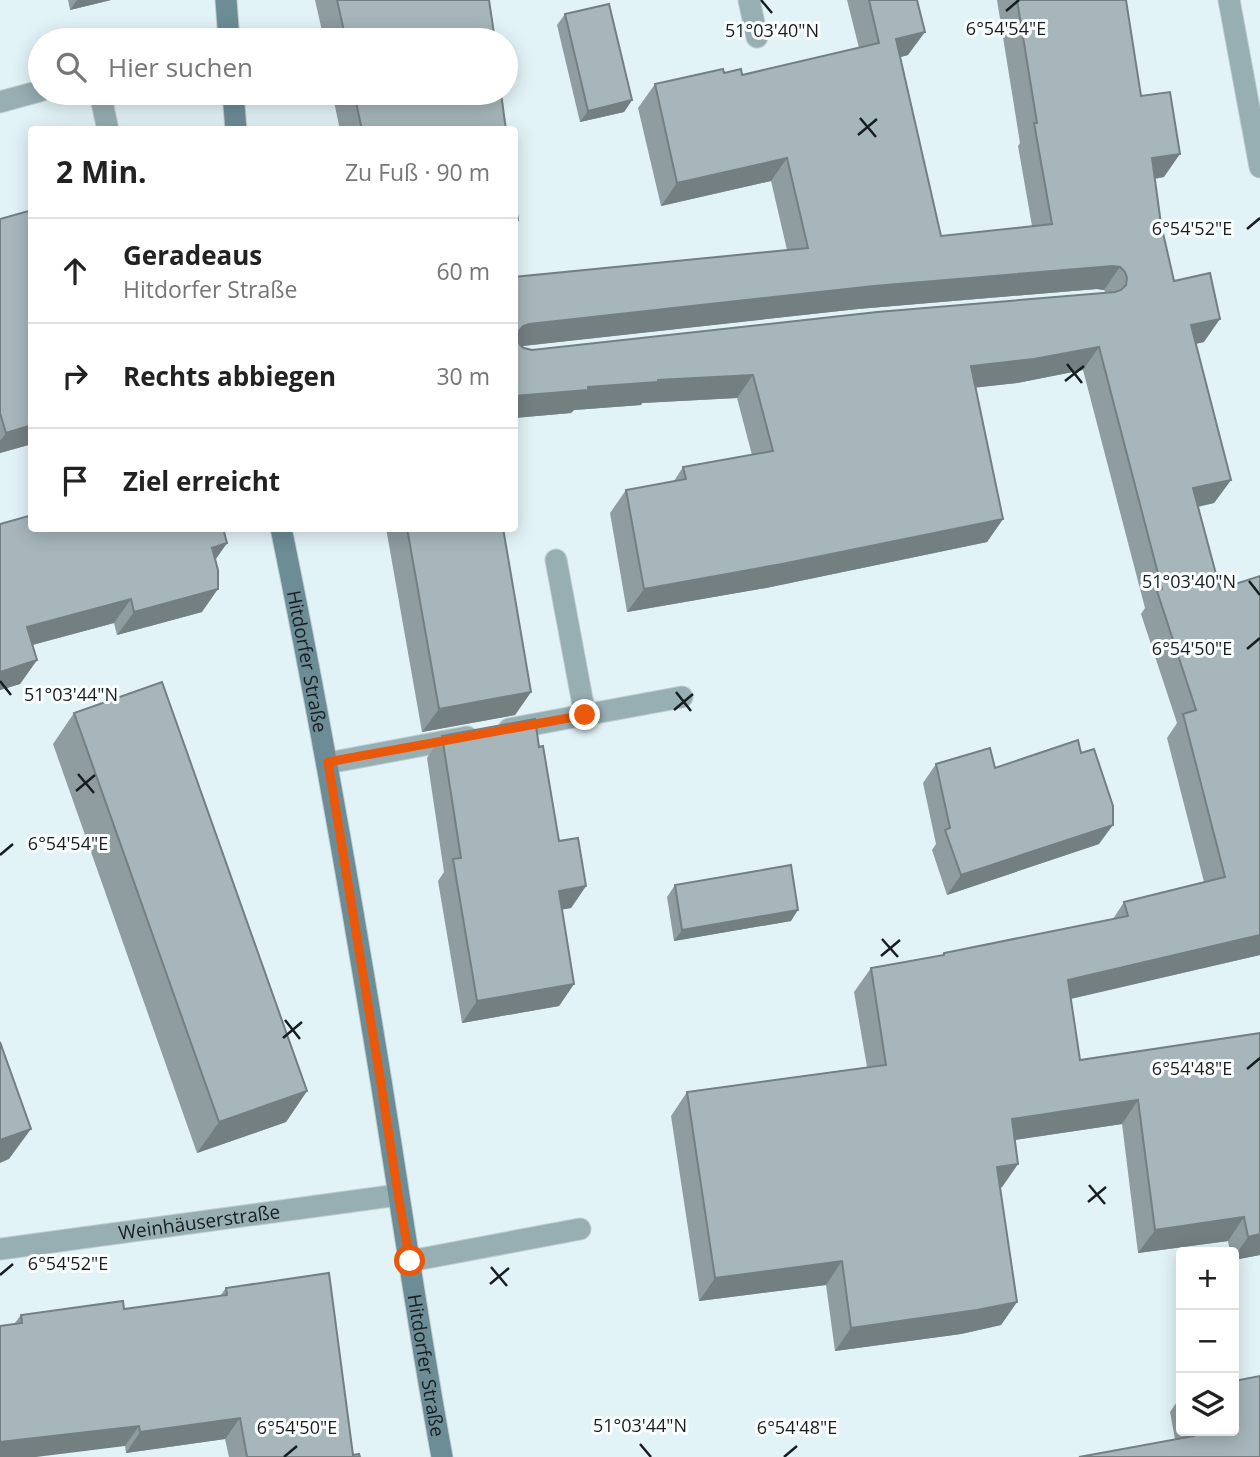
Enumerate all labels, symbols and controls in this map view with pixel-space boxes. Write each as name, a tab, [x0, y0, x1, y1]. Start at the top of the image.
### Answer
text: 6°54'54"E	[966, 16, 1046, 40]
text: 51°03'40"N	[725, 18, 819, 42]
search box	[28, 28, 518, 105]
icon: search	[52, 48, 90, 86]
text: Hier suchen	[108, 49, 253, 85]
text: 2 Min.	[56, 151, 147, 192]
text: Zu Fuß · 90 m	[345, 156, 490, 188]
text: 6°54'52"E	[1152, 216, 1232, 240]
text: Geradeaus	[123, 237, 262, 273]
icon: ahead	[56, 252, 94, 290]
text: 60 m	[436, 255, 490, 287]
text: Hitdorfer Straße	[123, 273, 298, 305]
icon: right	[56, 357, 94, 395]
text: Rechts abbiegen	[123, 358, 336, 394]
text: 30 m	[436, 360, 490, 392]
icon: arrive	[56, 462, 94, 500]
text: Ziel erreicht	[123, 463, 280, 499]
text: 51°03'40"N	[1142, 569, 1236, 593]
street label: Hitdorfer Straße	[281, 588, 334, 735]
text: 6°54'50"E	[1152, 636, 1232, 660]
text: 51°03'44"N	[24, 682, 118, 706]
route end	[569, 699, 600, 730]
text: 6°54'54"E	[28, 831, 108, 855]
text: 6°54'48"E	[1152, 1056, 1232, 1080]
street label: Weinhäuserstraße	[117, 1198, 282, 1246]
route start	[394, 1245, 425, 1276]
map controls	[1176, 1247, 1239, 1436]
button: +	[1176, 1247, 1239, 1310]
text: 6°54'52"E	[28, 1251, 108, 1275]
street label: Hitdorfer Straße	[402, 1292, 451, 1439]
button: −	[1176, 1310, 1239, 1373]
button: layers	[1176, 1373, 1239, 1436]
text: 51°03'44"N	[593, 1413, 687, 1437]
text: 6°54'50"E	[257, 1415, 337, 1439]
text: 6°54'48"E	[757, 1415, 837, 1439]

